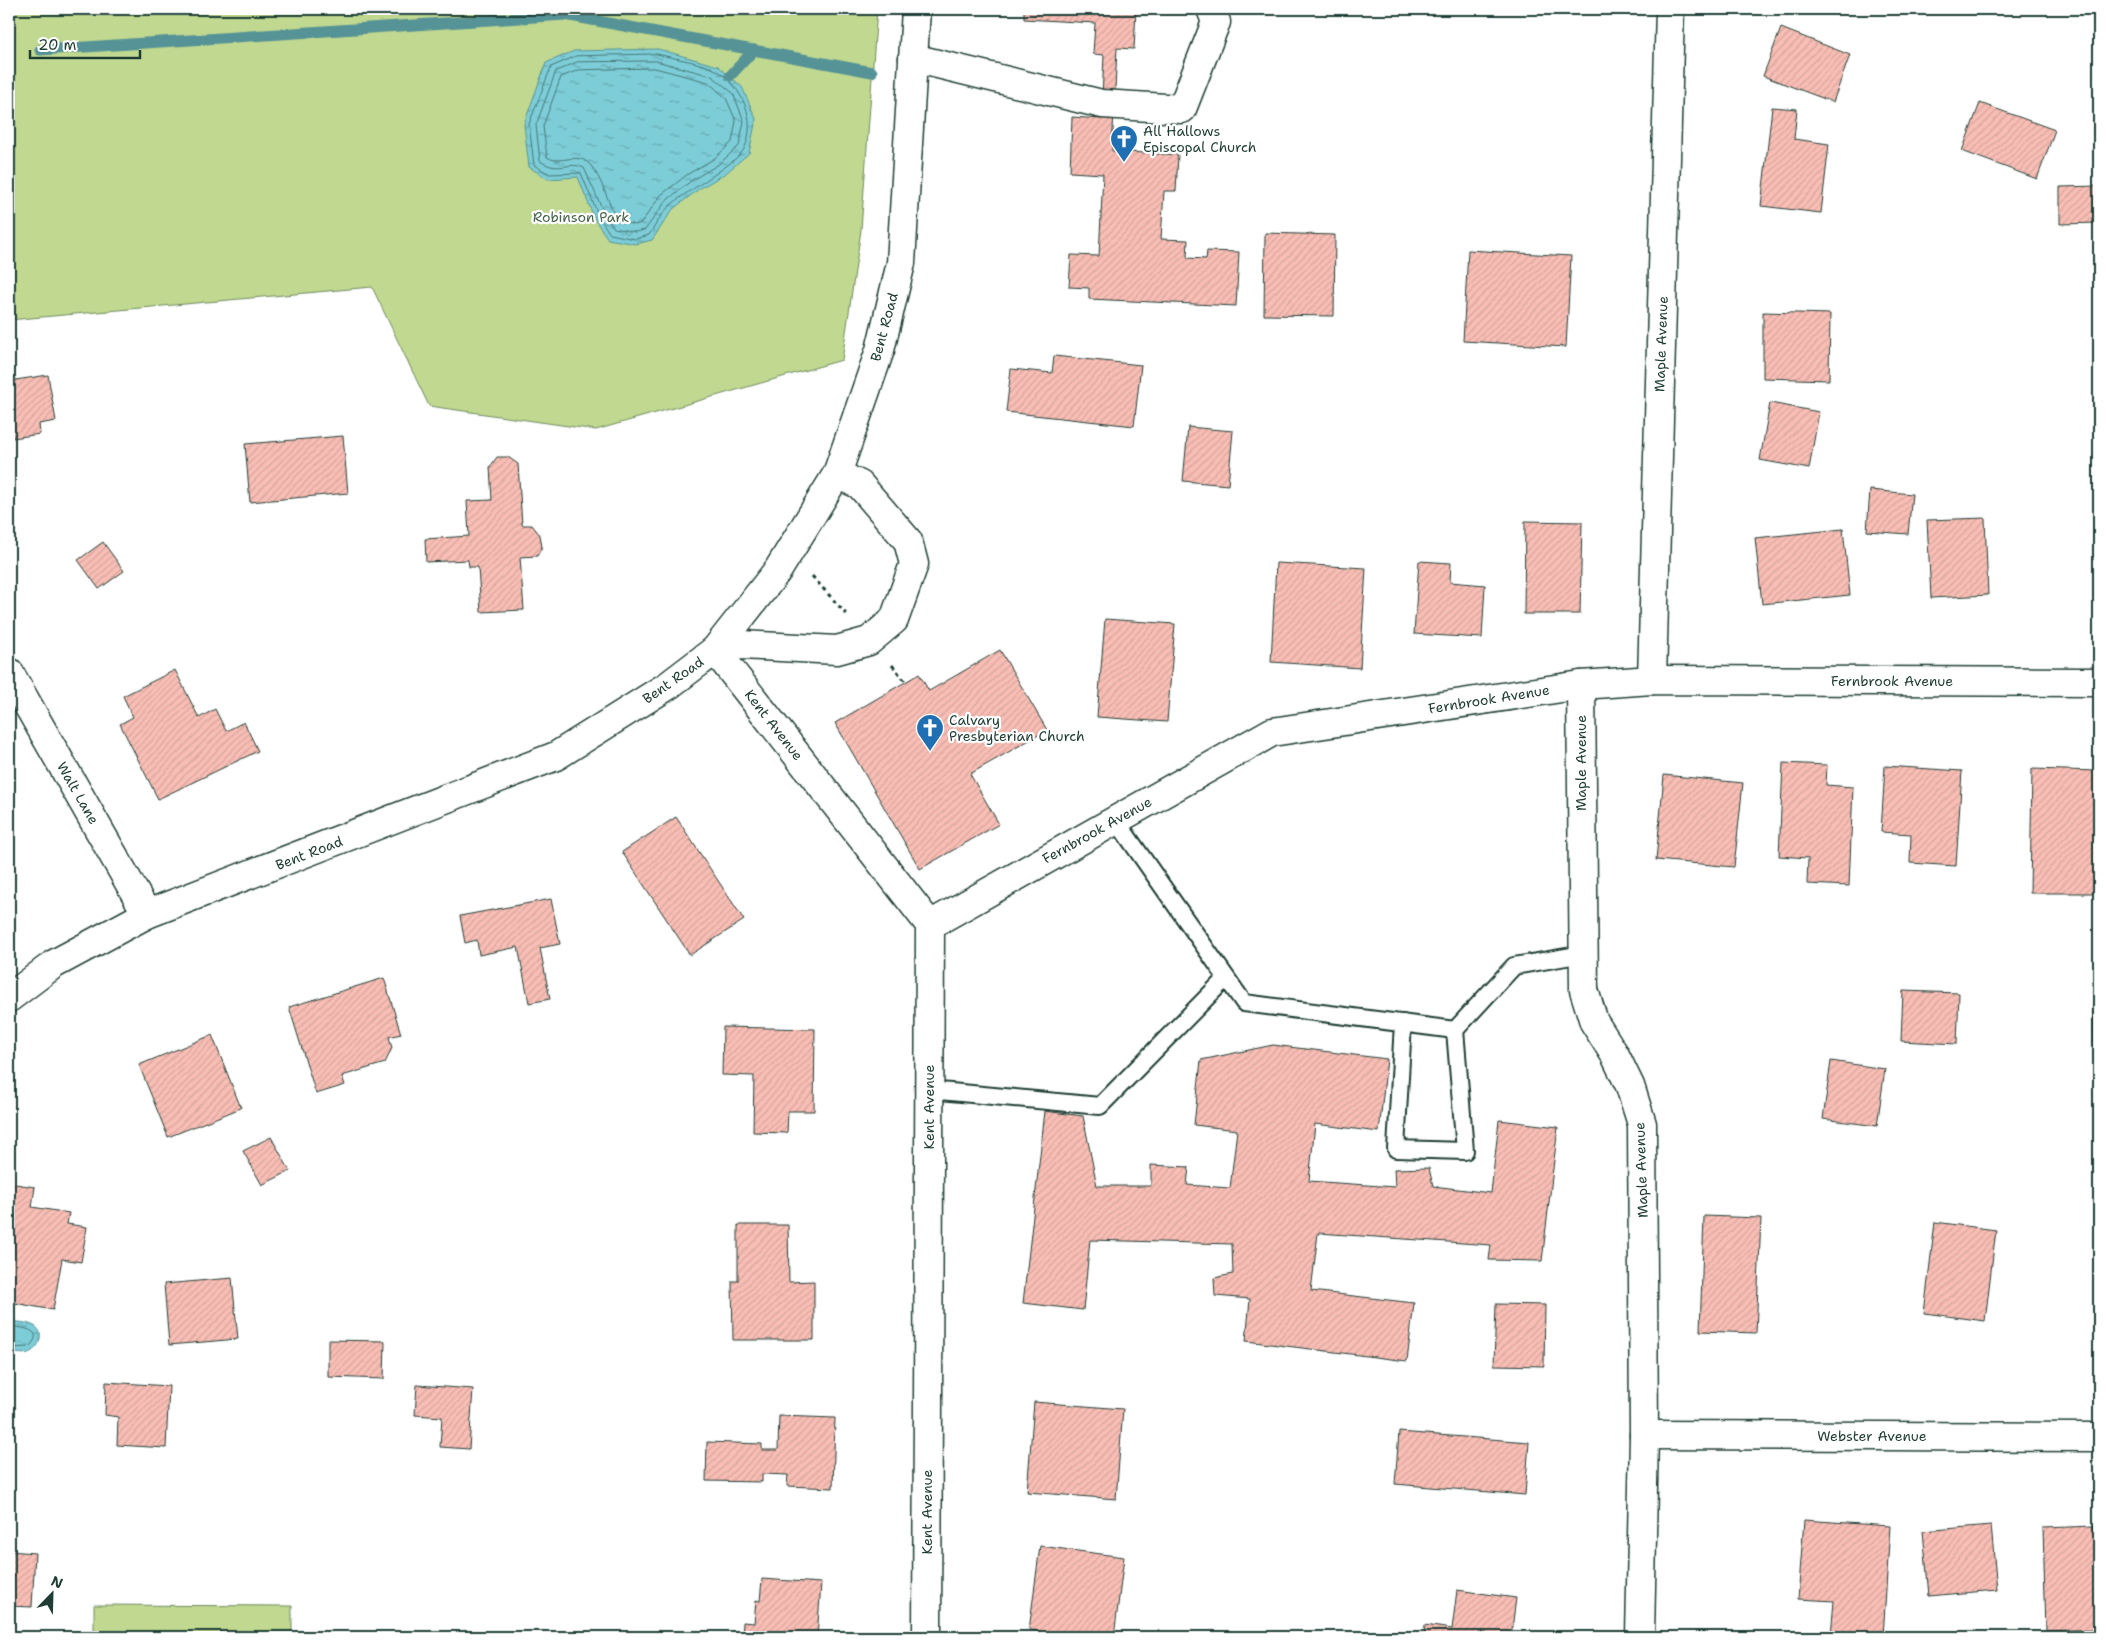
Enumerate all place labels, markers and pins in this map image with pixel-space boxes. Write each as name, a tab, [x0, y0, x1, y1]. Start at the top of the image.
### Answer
place label: All Hallows Episcopal Church	[1143, 122, 1257, 156]
church icon: All Hallows Episcopal Church	[1109, 124, 1139, 163]
place label: Calvary Presbyterian Church	[949, 711, 1085, 745]
church icon: Calvary Presbyterian Church	[915, 713, 945, 752]

